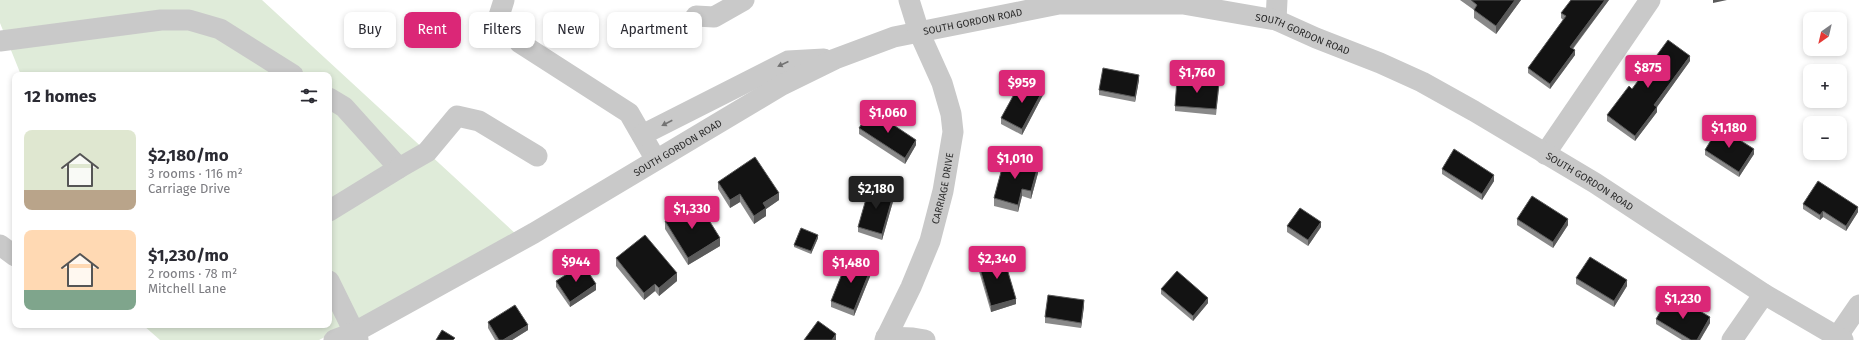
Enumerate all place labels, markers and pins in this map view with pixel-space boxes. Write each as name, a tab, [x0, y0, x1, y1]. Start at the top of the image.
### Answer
pin: $875	[1624, 55, 1672, 89]
pin: $1,760	[1164, 60, 1230, 94]
pin: $959	[998, 70, 1046, 104]
pin: $1,060	[855, 100, 921, 134]
pin: $1,180	[1696, 115, 1762, 149]
pin: $1,010	[982, 146, 1048, 180]
pin: $2,180	[843, 176, 909, 210]
pin: $1,330	[659, 196, 725, 230]
pin: $2,340	[964, 246, 1030, 280]
pin: $944	[552, 249, 600, 283]
pin: $1,480	[818, 250, 884, 284]
pin: $1,230	[1650, 286, 1716, 320]

